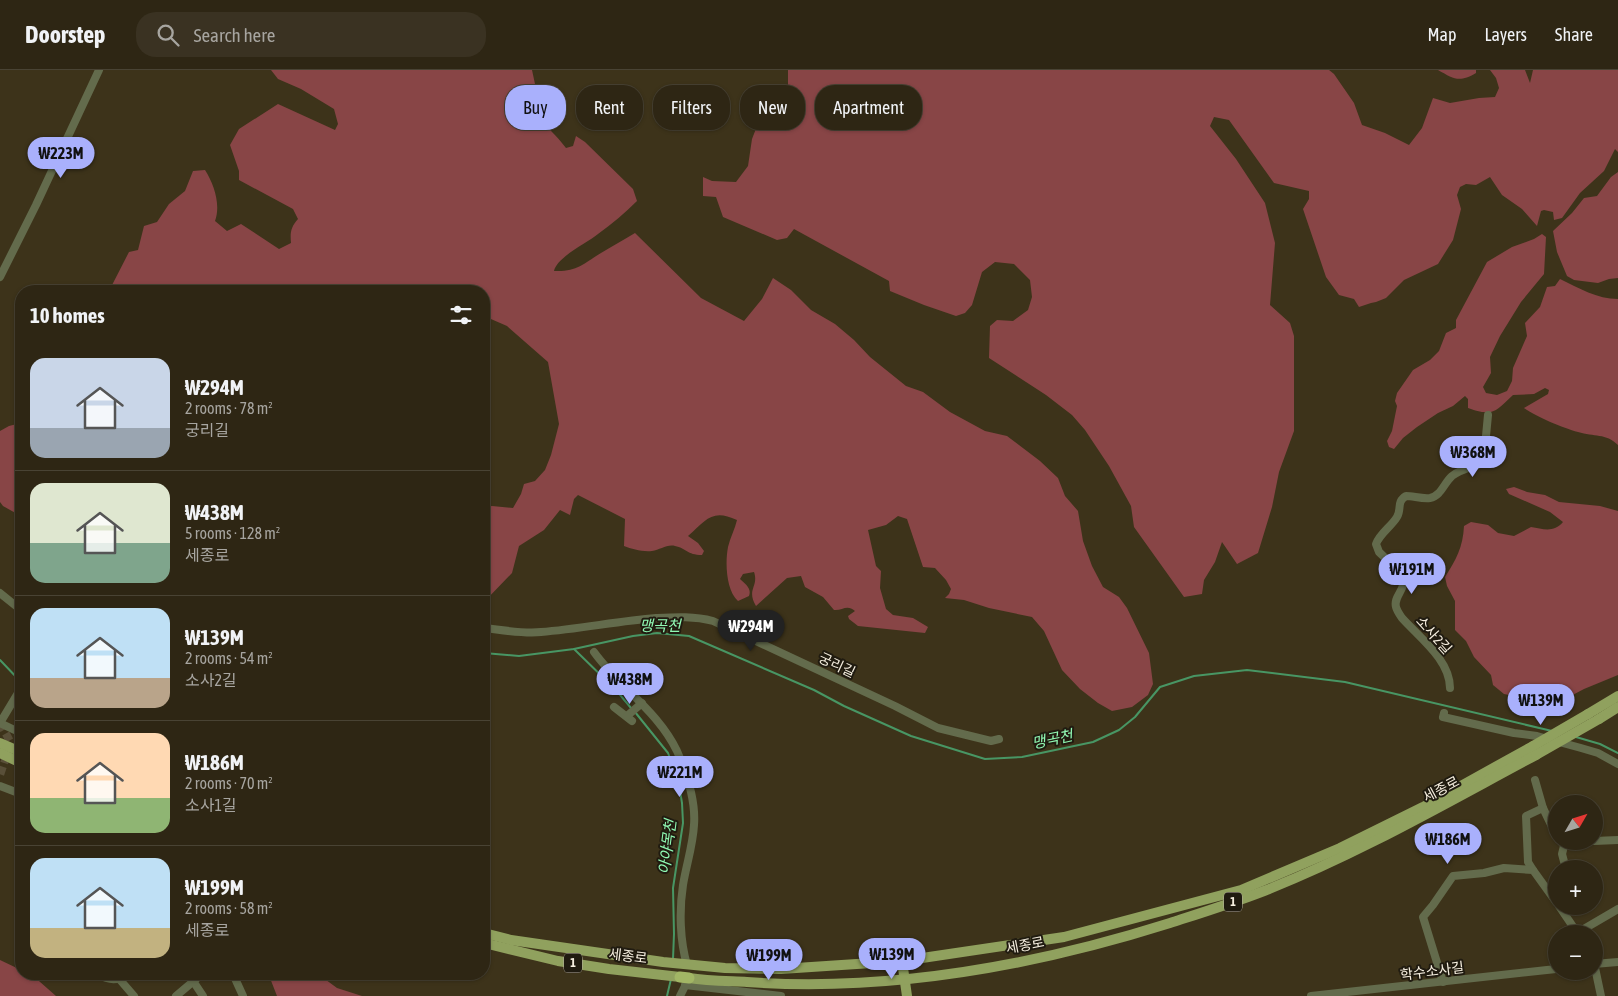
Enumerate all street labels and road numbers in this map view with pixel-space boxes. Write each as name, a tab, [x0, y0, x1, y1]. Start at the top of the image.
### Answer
street label: 소사2길	[1413, 613, 1455, 657]
street label: 궁리길	[816, 650, 858, 680]
street label: 세종로	[1420, 773, 1462, 805]
road number: 1	[1224, 892, 1242, 912]
street label: 세종로	[1005, 933, 1046, 957]
street label: 세종로	[608, 946, 648, 966]
road number: 1	[564, 954, 582, 972]
street label: 학수소사길	[1399, 959, 1465, 983]

